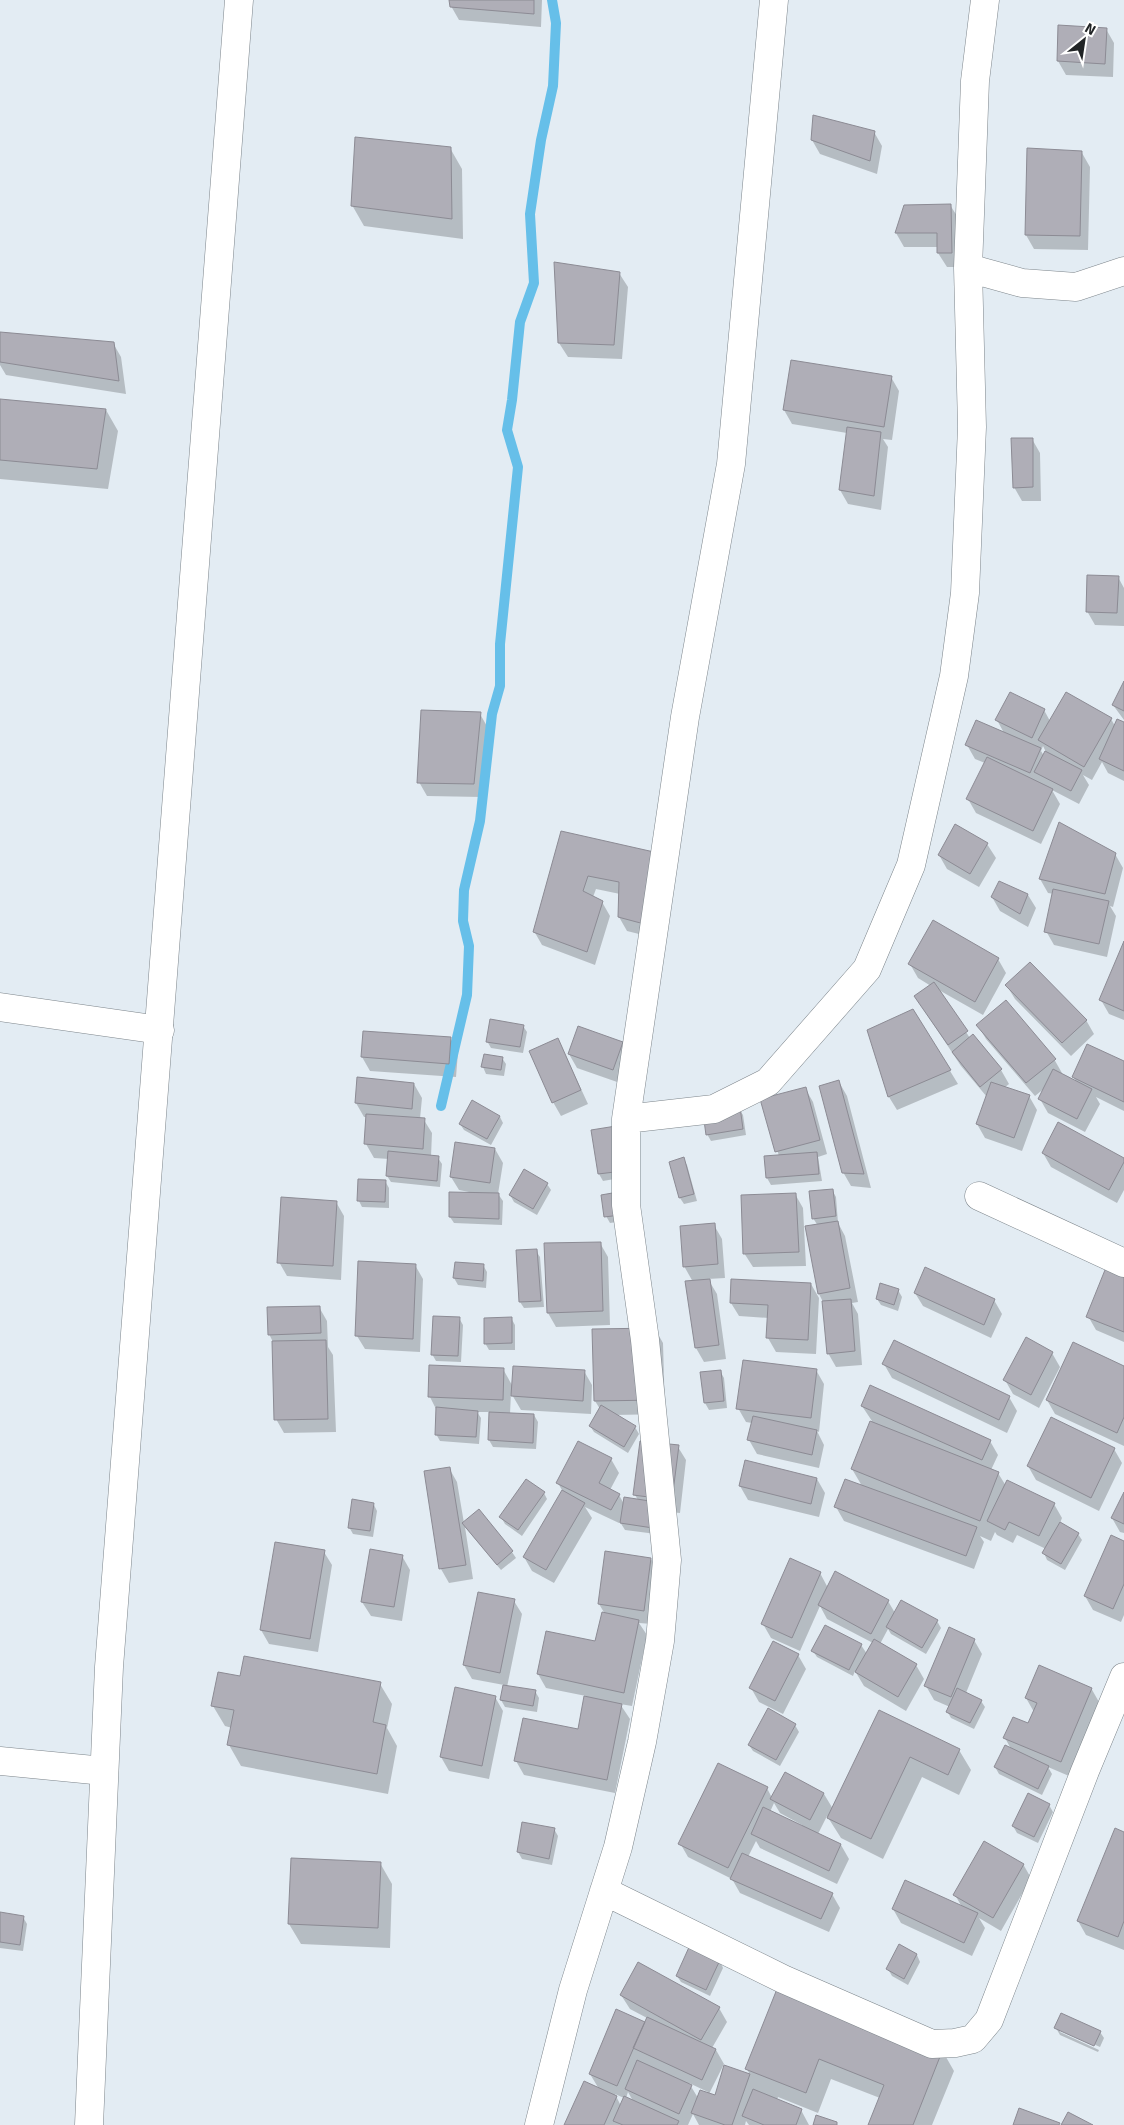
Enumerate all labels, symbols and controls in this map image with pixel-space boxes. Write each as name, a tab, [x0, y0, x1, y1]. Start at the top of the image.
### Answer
north arrow	[1059, 15, 1109, 65]
text: N	[1082, 19, 1099, 39]

